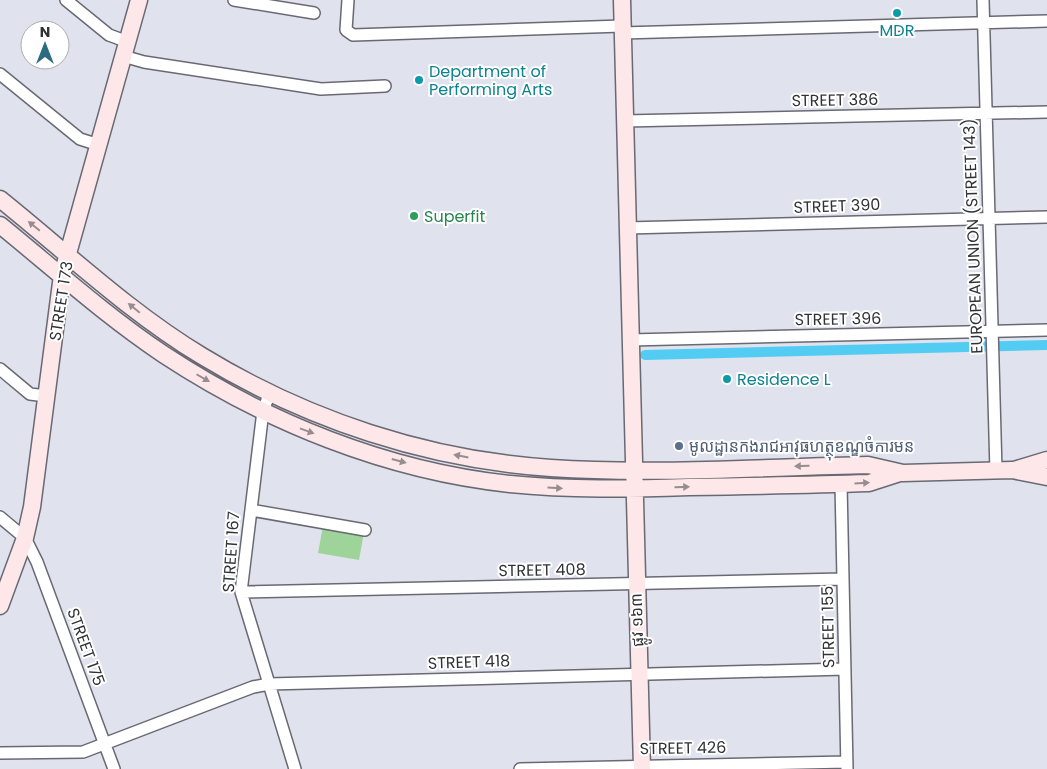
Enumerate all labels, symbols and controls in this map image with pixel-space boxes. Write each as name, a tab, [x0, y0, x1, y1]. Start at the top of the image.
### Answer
marker: MDR	[891, 7, 903, 19]
place label: MDR	[880, 19, 914, 42]
north arrow	[20, 20, 70, 70]
text: N	[40, 22, 50, 42]
place label: Department of Performing Arts	[429, 60, 552, 101]
marker: Department of Performing Arts	[413, 74, 425, 86]
street label: STREET 386	[791, 88, 879, 112]
street label: EUROPEAN UNION (STREET 143)	[957, 118, 989, 354]
street label: STREET 390	[793, 193, 881, 219]
place label: Superfit	[424, 205, 486, 228]
marker: Superfit	[408, 210, 420, 222]
one-way arrow	[28, 221, 41, 232]
street label: STREET 173	[43, 259, 79, 343]
one-way arrow	[127, 302, 140, 313]
street label: STREET 396	[794, 307, 882, 331]
place label: Residence L	[737, 368, 831, 391]
marker: Residence L	[721, 373, 733, 385]
one-way arrow	[196, 374, 210, 383]
one-way arrow	[300, 427, 315, 435]
place label: មូលដ្ឋានកងរាជអាវុធហត្ថុខណ្ឌចំការមន	[689, 435, 914, 461]
marker: មូលដ្ឋានកងរាជអាវុធហត្ថុខណ្ឌចំការមន	[673, 440, 685, 452]
one-way arrow	[453, 451, 469, 459]
one-way arrow	[391, 458, 406, 466]
one-way arrow	[794, 463, 810, 471]
one-way arrow	[854, 478, 870, 486]
one-way arrow	[674, 483, 690, 491]
one-way arrow	[548, 484, 564, 492]
street label: STREET 167	[217, 510, 245, 593]
street label: STREET 408	[498, 558, 586, 582]
street label: STREET 155	[816, 586, 840, 668]
street label: ផ្លូវ ១៦៣	[625, 593, 652, 647]
street label: STREET 175	[61, 605, 111, 689]
street label: STREET 418	[427, 649, 511, 675]
street label: STREET 426	[640, 736, 726, 760]

